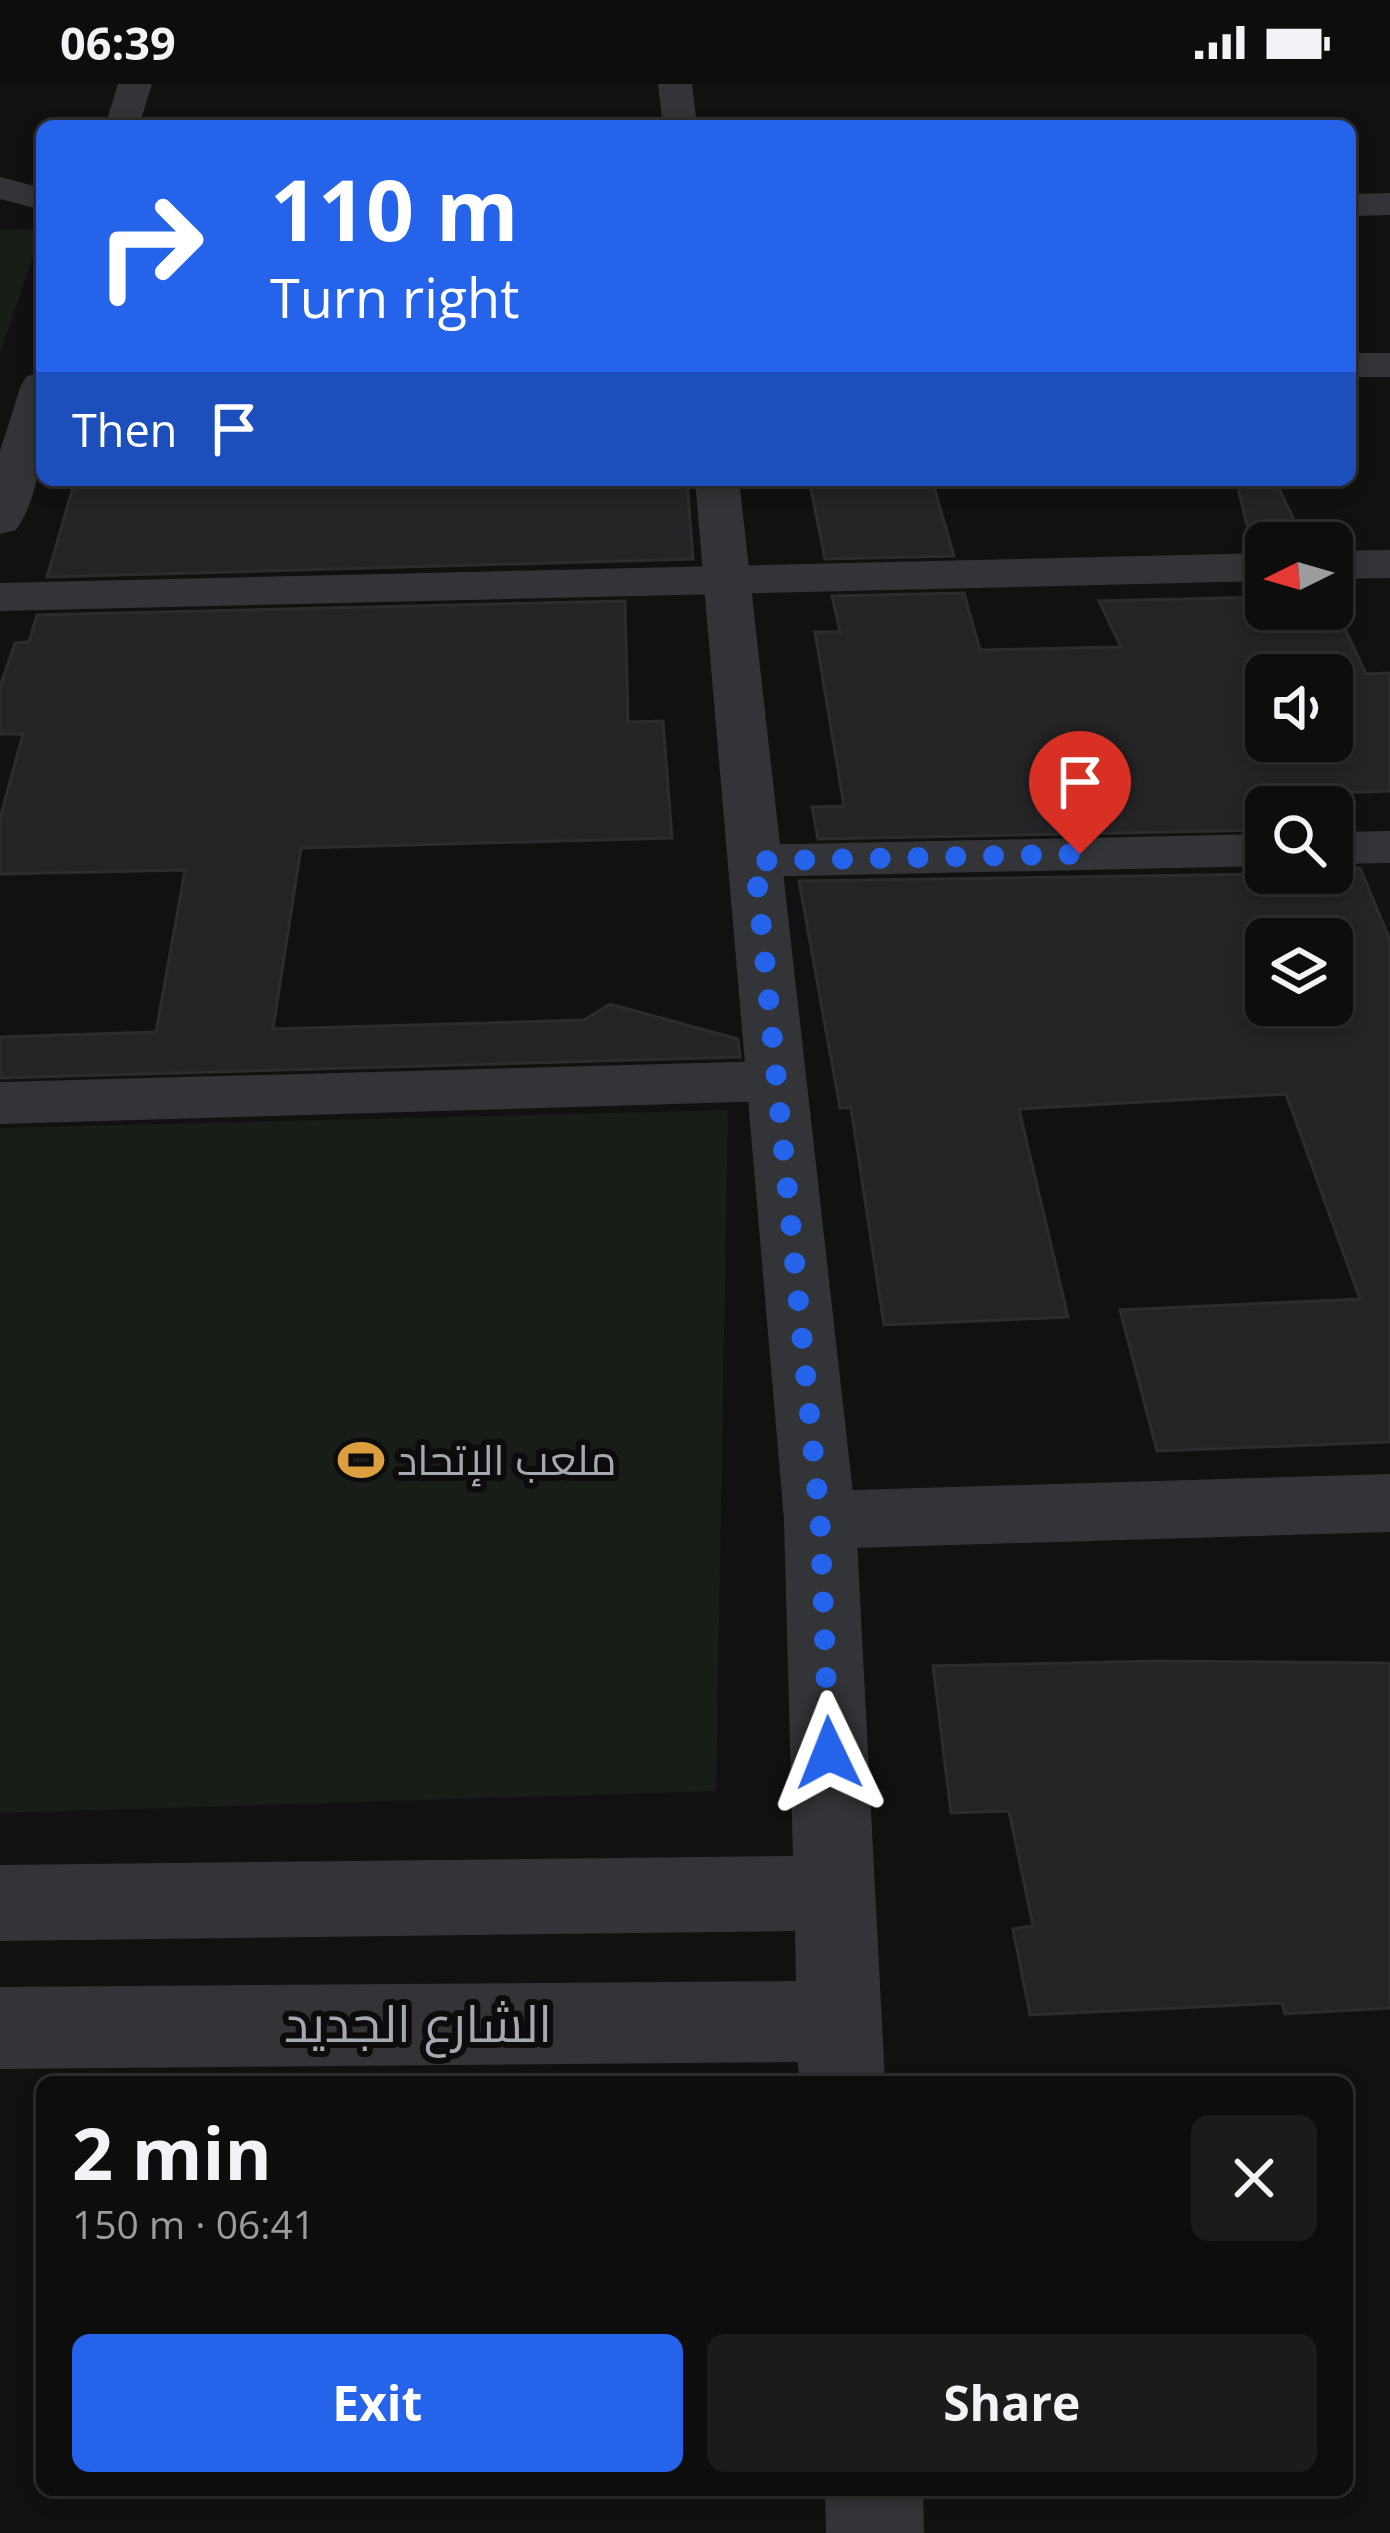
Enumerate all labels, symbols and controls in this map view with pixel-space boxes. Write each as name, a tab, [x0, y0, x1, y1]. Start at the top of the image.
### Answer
text: 06:39	[60, 12, 176, 73]
text: 110 m	[270, 151, 518, 266]
icon: right	[72, 168, 228, 324]
text: Turn right	[270, 260, 519, 334]
icon: arrive	[201, 396, 267, 462]
text: Then	[72, 399, 177, 460]
north arrow	[1245, 522, 1353, 630]
map controls	[1245, 522, 1353, 1026]
button: sound	[1245, 654, 1353, 762]
pin	[1029, 731, 1131, 854]
icon: arrive	[1047, 749, 1113, 815]
button: search	[1245, 786, 1353, 894]
button: layers	[1245, 918, 1353, 1026]
place label: ملعب الإتحاد	[397, 1430, 616, 1487]
sports icon: ملعب الإتحاد	[336, 1435, 386, 1485]
position arrow	[766, 1690, 892, 1816]
street label: الشارع الجديد	[284, 1987, 552, 2058]
text: 2 min	[72, 2103, 272, 2201]
button: close	[1191, 2115, 1317, 2241]
text: 150 m · 06:41	[72, 2197, 315, 2250]
button: Exit	[72, 2334, 683, 2472]
button: Share	[707, 2334, 1317, 2472]

